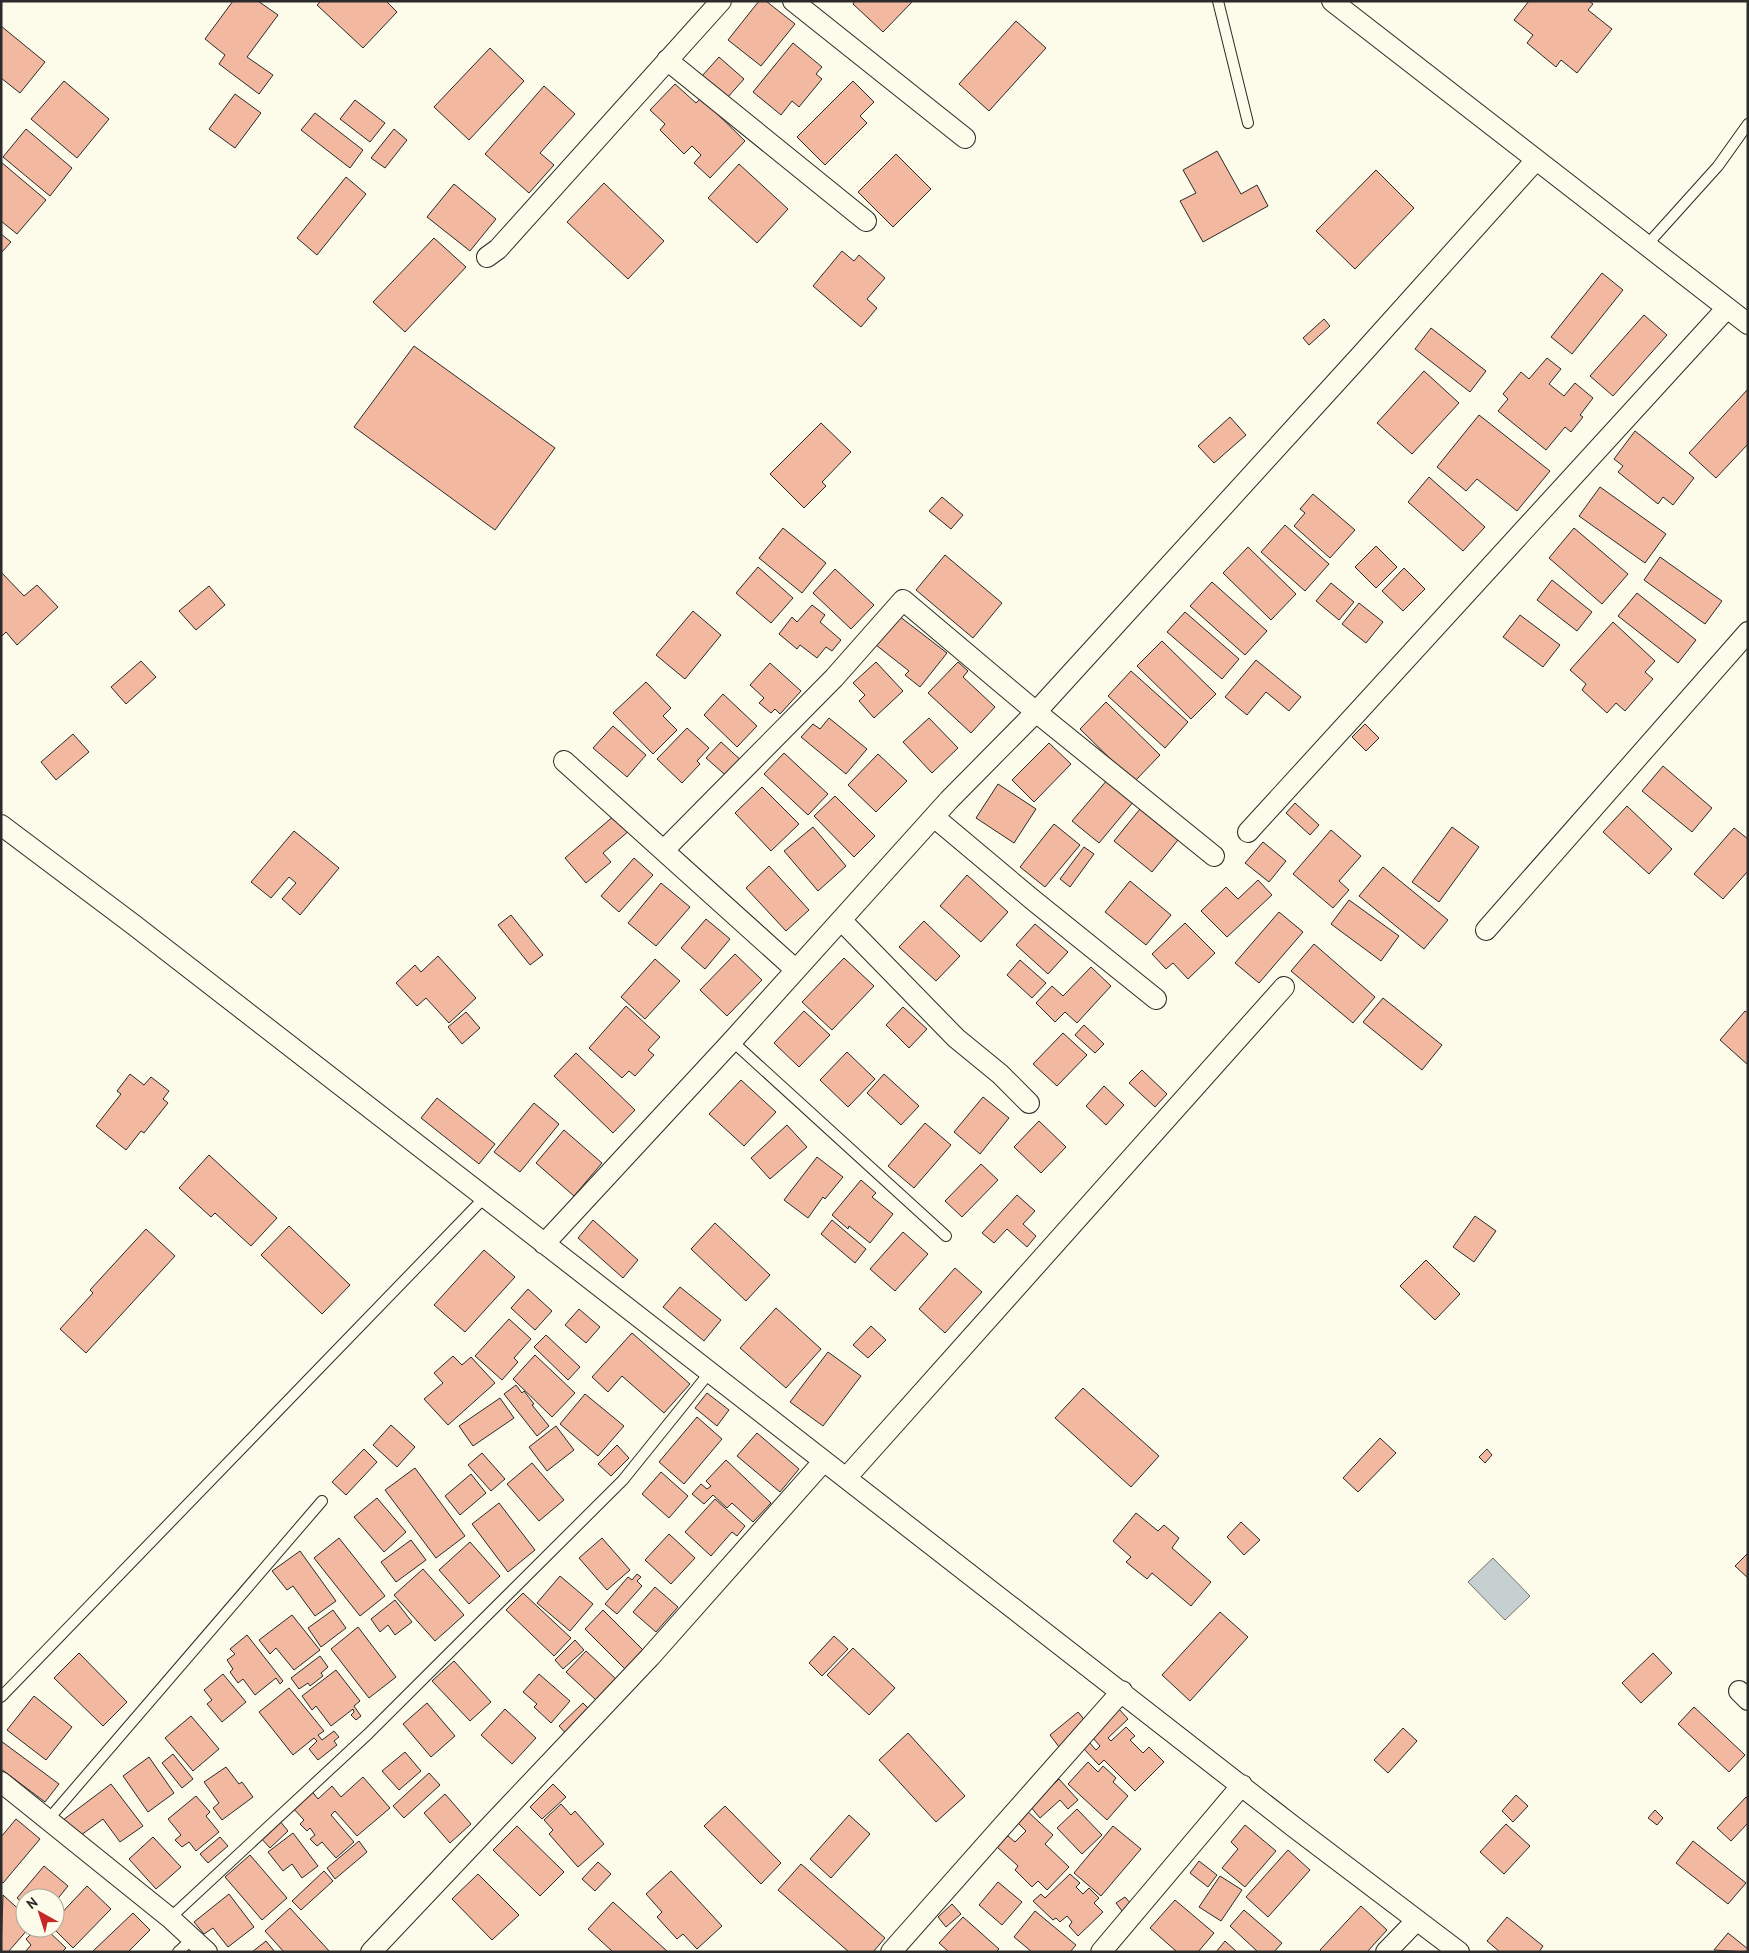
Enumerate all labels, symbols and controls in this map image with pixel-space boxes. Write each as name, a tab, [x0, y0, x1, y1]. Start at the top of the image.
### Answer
north arrow	[15, 1888, 65, 1938]
text: N	[23, 1893, 41, 1913]

